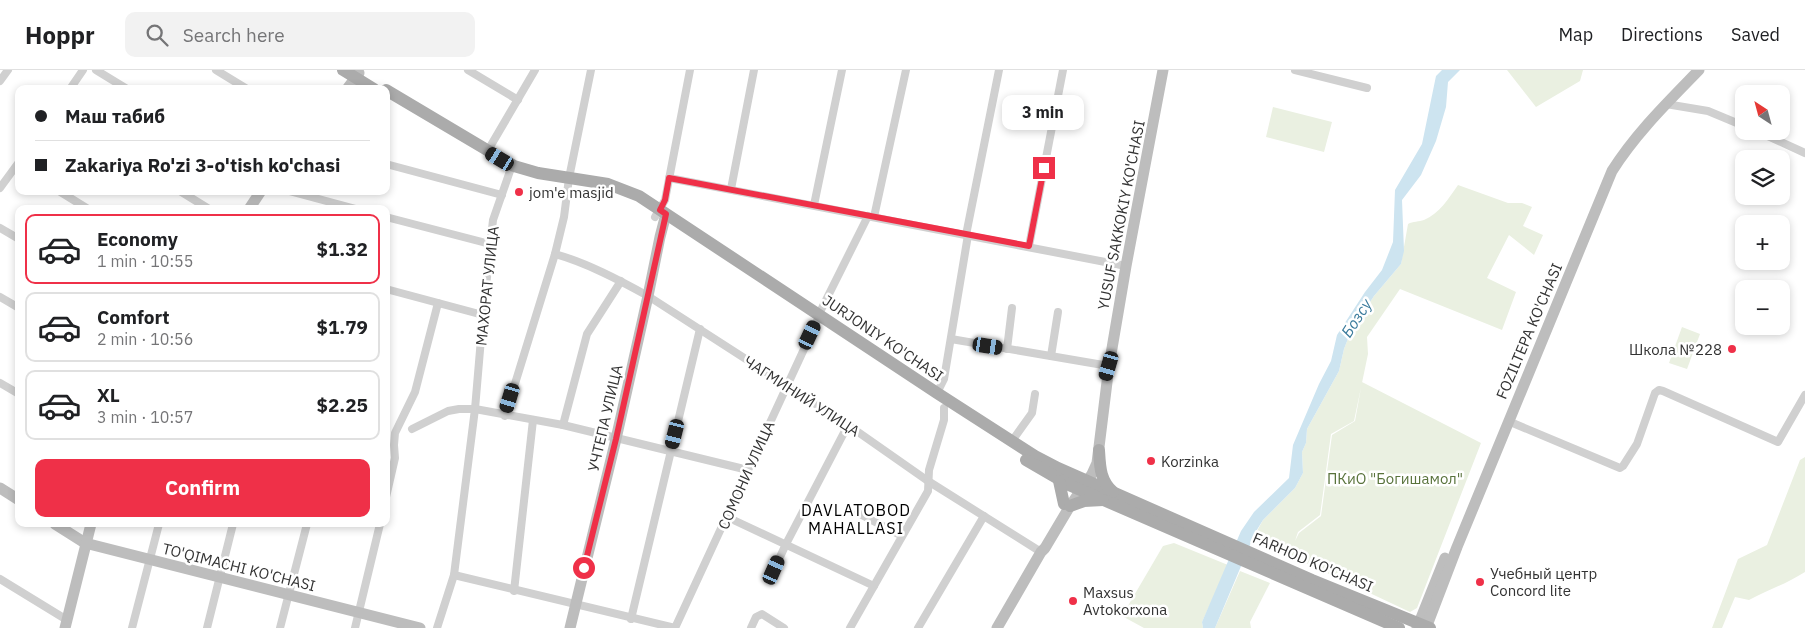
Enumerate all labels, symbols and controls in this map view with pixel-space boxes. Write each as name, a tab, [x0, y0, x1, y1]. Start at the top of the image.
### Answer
search box	[125, 12, 475, 57]
text: Hoppr	[25, 19, 95, 51]
icon: search	[143, 21, 171, 49]
text: Search here	[183, 23, 285, 47]
text: Map	[1558, 23, 1593, 46]
text: Directions	[1621, 23, 1703, 46]
text: Saved	[1731, 23, 1780, 46]
north arrow	[1735, 85, 1790, 140]
map controls	[1735, 85, 1790, 335]
callout: 3 min	[1003, 96, 1085, 131]
text: 3 min	[1022, 102, 1064, 122]
text: Маш табиб	[65, 104, 165, 128]
street label: YUSUF SAKKOKIY KO'CHASI	[1093, 119, 1149, 311]
car	[483, 145, 516, 173]
button: layers	[1735, 150, 1790, 205]
text: Zakariya Ro'zi 3-o'tish ko'chasi	[65, 153, 340, 177]
route end	[1033, 157, 1055, 179]
place label: jom'e masjid	[529, 183, 614, 202]
marker: jom'e masjid	[513, 186, 525, 198]
button: +	[1735, 215, 1790, 270]
street label: МАХОРАТ УЛИЦА	[471, 225, 503, 347]
icon: car	[37, 227, 82, 272]
text: Economy	[97, 227, 178, 251]
text: $1.32	[316, 237, 368, 261]
text: 1 min · 10:55	[97, 251, 193, 271]
street label: FOZILTEPA KO'CHASI	[1492, 260, 1566, 402]
button: −	[1735, 280, 1790, 335]
street label: JURJONIY KO'CHASI	[819, 290, 947, 386]
water label: Бозсу	[1336, 294, 1376, 341]
icon: car	[37, 305, 82, 350]
text: Comfort	[97, 305, 170, 329]
text: $1.79	[316, 315, 368, 339]
car	[796, 318, 823, 352]
text: 2 min · 10:56	[97, 329, 193, 349]
car	[972, 336, 1003, 356]
place label: Школа №228	[1629, 340, 1722, 359]
marker: Школа №228	[1726, 343, 1738, 355]
car	[1097, 350, 1120, 382]
street label: ЧАГМИНИЙ УЛИЦА	[740, 351, 864, 441]
street label: УЧТЕПА УЛИЦА	[583, 362, 627, 473]
car	[498, 381, 521, 415]
icon: car	[37, 383, 82, 428]
text: XL	[97, 383, 120, 407]
text: $2.25	[316, 393, 368, 417]
text: 3 min · 10:57	[97, 407, 193, 427]
street label: СОМОНИ УЛИЦА	[714, 417, 779, 532]
car	[664, 418, 685, 450]
place label: Korzinka	[1161, 452, 1219, 471]
marker: Korzinka	[1145, 455, 1157, 467]
button: Confirm	[35, 459, 370, 517]
park label: ПКиО "Богишамол"	[1327, 469, 1463, 488]
district label: DAVLATOBOD MAHALLASI	[801, 500, 911, 538]
street label: FARHOD KO'CHASI	[1250, 528, 1376, 596]
street label: TO'QIMACHI KO'CHASI	[160, 539, 318, 595]
car	[761, 553, 786, 587]
route start	[573, 557, 595, 579]
place label: Учебный центр Concord lite	[1490, 564, 1597, 600]
marker: Учебный центр Concord lite	[1474, 576, 1486, 588]
place label: Maxsus Avtokorxona	[1083, 583, 1167, 619]
marker: Maxsus Avtokorxona	[1067, 595, 1079, 607]

